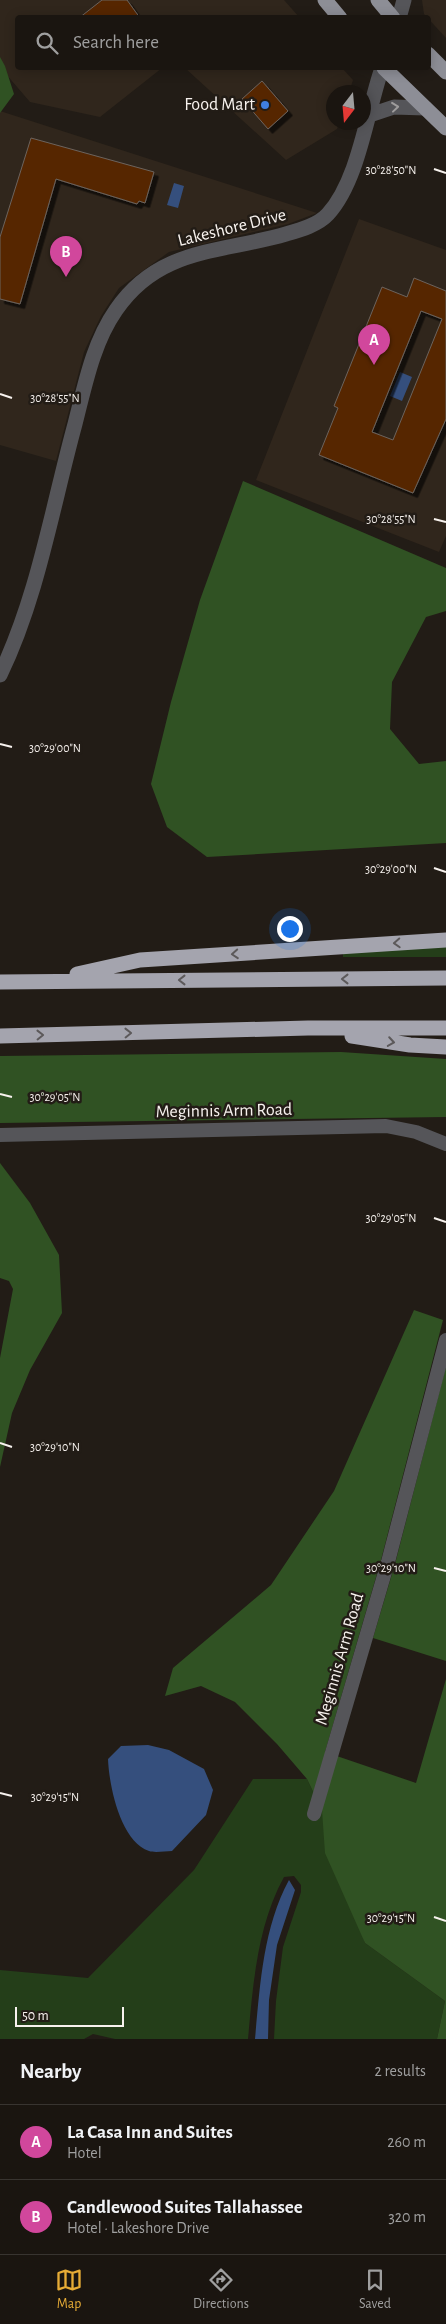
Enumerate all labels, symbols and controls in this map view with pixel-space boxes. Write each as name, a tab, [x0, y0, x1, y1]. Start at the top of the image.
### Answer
search box	[15, 15, 431, 70]
icon: search	[33, 29, 61, 57]
text: Search here	[73, 33, 159, 52]
north arrow	[326, 85, 371, 130]
place label: Food Mart	[184, 96, 255, 114]
marker: Food Mart	[259, 99, 271, 111]
one-way arrow	[392, 102, 400, 113]
text: 30°28'50"N	[366, 164, 416, 176]
street label: Lakeshore Drive	[176, 206, 288, 250]
pin: B	[50, 236, 82, 277]
pin: A	[358, 324, 390, 365]
text: 30°28'55"N	[30, 392, 80, 404]
text: 30°28'55"N	[366, 513, 416, 525]
text: 30°29'00"N	[29, 742, 81, 754]
text: 30°29'00"N	[365, 863, 417, 875]
your location	[277, 916, 303, 942]
one-way arrow	[393, 937, 401, 948]
one-way arrow	[231, 948, 239, 959]
one-way arrow	[341, 974, 348, 984]
one-way arrow	[178, 975, 186, 985]
one-way arrow	[124, 1028, 132, 1038]
one-way arrow	[36, 1030, 44, 1040]
one-way arrow	[387, 1036, 395, 1047]
text: 30°29'05"N	[30, 1091, 80, 1103]
street label: Meginnis Arm Road	[156, 1101, 292, 1121]
text: 30°29'05"N	[366, 1212, 416, 1224]
text: 30°29'10"N	[30, 1441, 80, 1453]
text: 30°29'10"N	[366, 1562, 416, 1574]
street label: Meginnis Arm Road	[313, 1591, 367, 1727]
text: 30°29'15"N	[31, 1791, 79, 1803]
text: 30°29'15"N	[367, 1912, 415, 1924]
scale bar	[15, 2004, 124, 2027]
text: 50 m	[22, 2009, 49, 2023]
text: Nearby	[20, 2061, 81, 2082]
text: 2 results	[374, 2063, 426, 2079]
text: La Casa Inn and Suites	[67, 2123, 233, 2142]
text: A	[31, 2134, 41, 2150]
text: 260 m	[387, 2134, 426, 2150]
text: Hotel	[67, 2145, 102, 2161]
text: Candlewood Suites Tallahassee	[67, 2198, 303, 2217]
text: B	[31, 2209, 41, 2225]
text: 320 m	[388, 2209, 426, 2225]
text: Hotel · Lakeshore Drive	[67, 2220, 209, 2236]
tab: Map	[55, 2266, 83, 2313]
tab: Directions	[193, 2266, 249, 2313]
tab: Saved	[359, 2266, 391, 2313]

